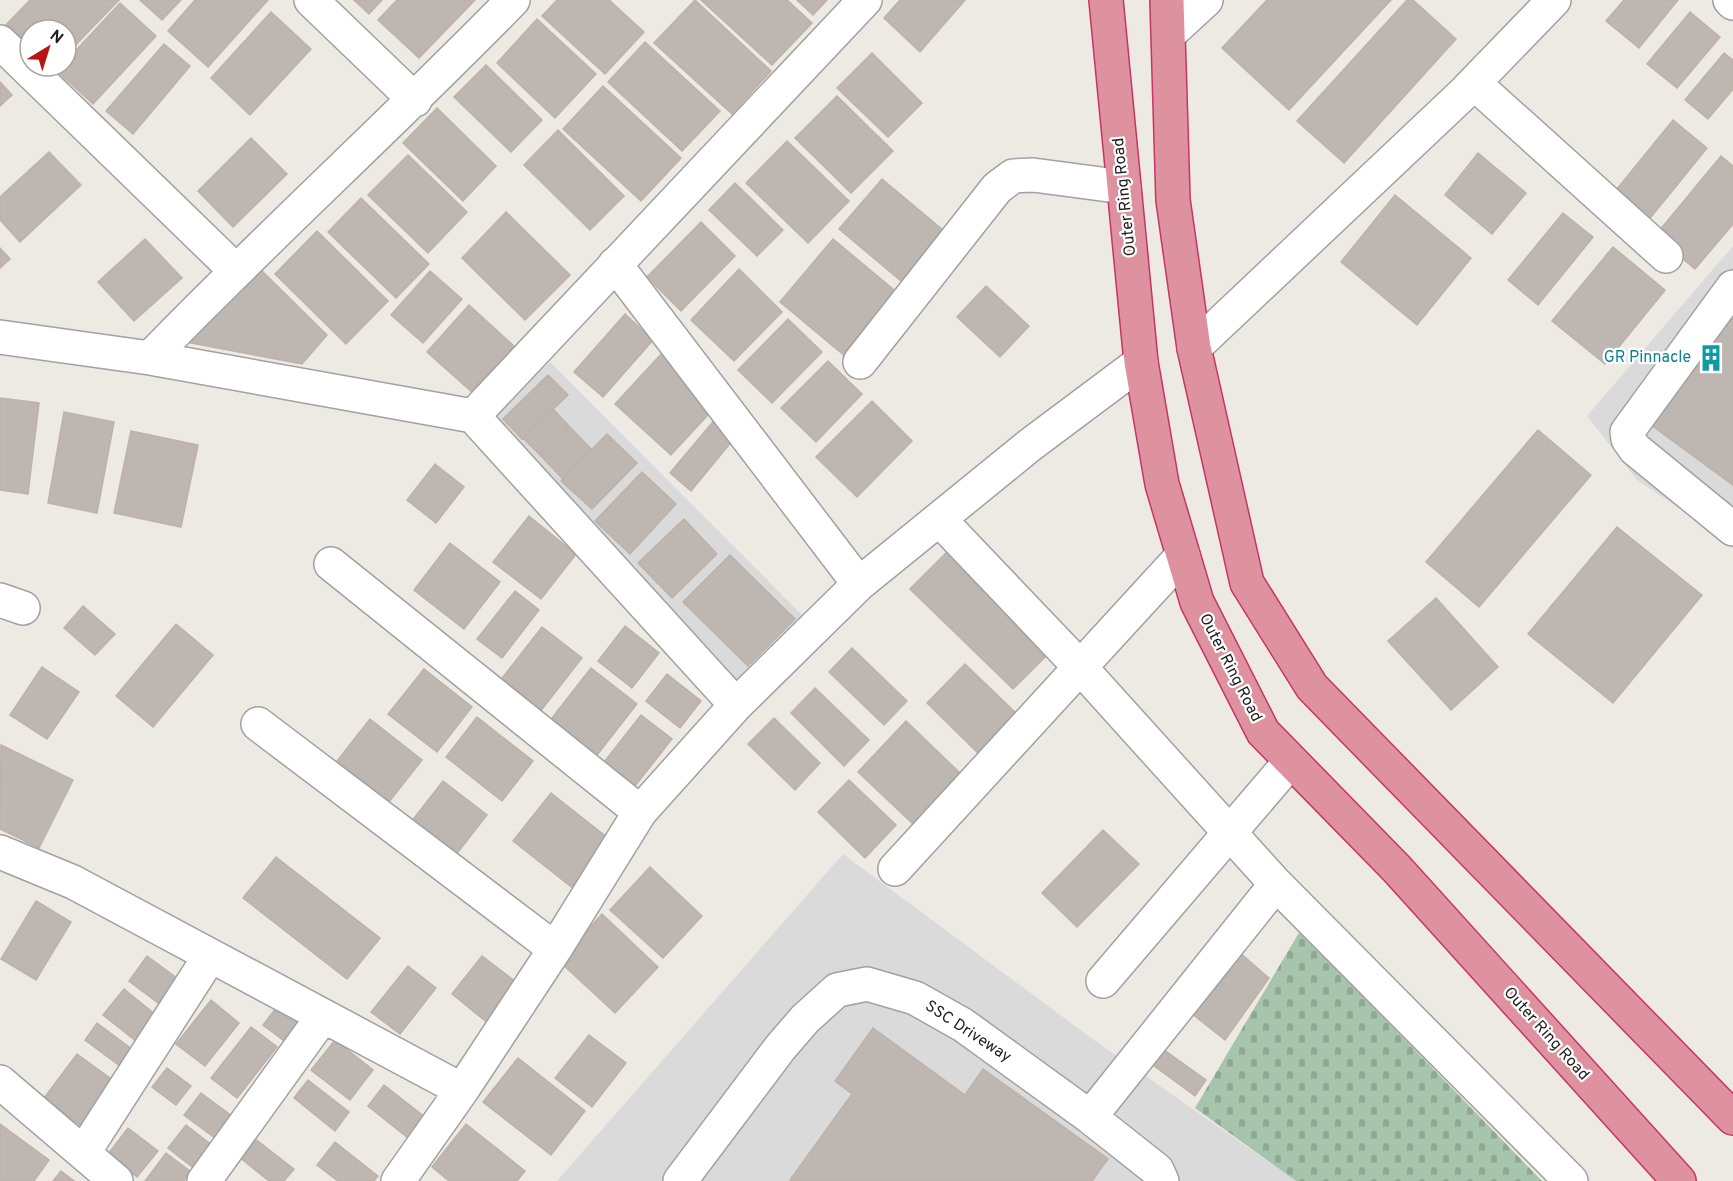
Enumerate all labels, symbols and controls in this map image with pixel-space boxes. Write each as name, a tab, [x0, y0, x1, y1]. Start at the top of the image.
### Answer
north arrow	[18, 18, 78, 78]
text: N	[45, 26, 67, 49]
street label: Outer Ring Road	[1109, 137, 1141, 257]
building icon: GR Pinnacle	[1696, 343, 1726, 373]
place label: GR Pinnacle	[1604, 348, 1691, 368]
street label: Outer Ring Road	[1194, 610, 1266, 726]
street label: Outer Ring Road	[1499, 983, 1593, 1085]
street label: SSC Driveway	[921, 997, 1015, 1067]

